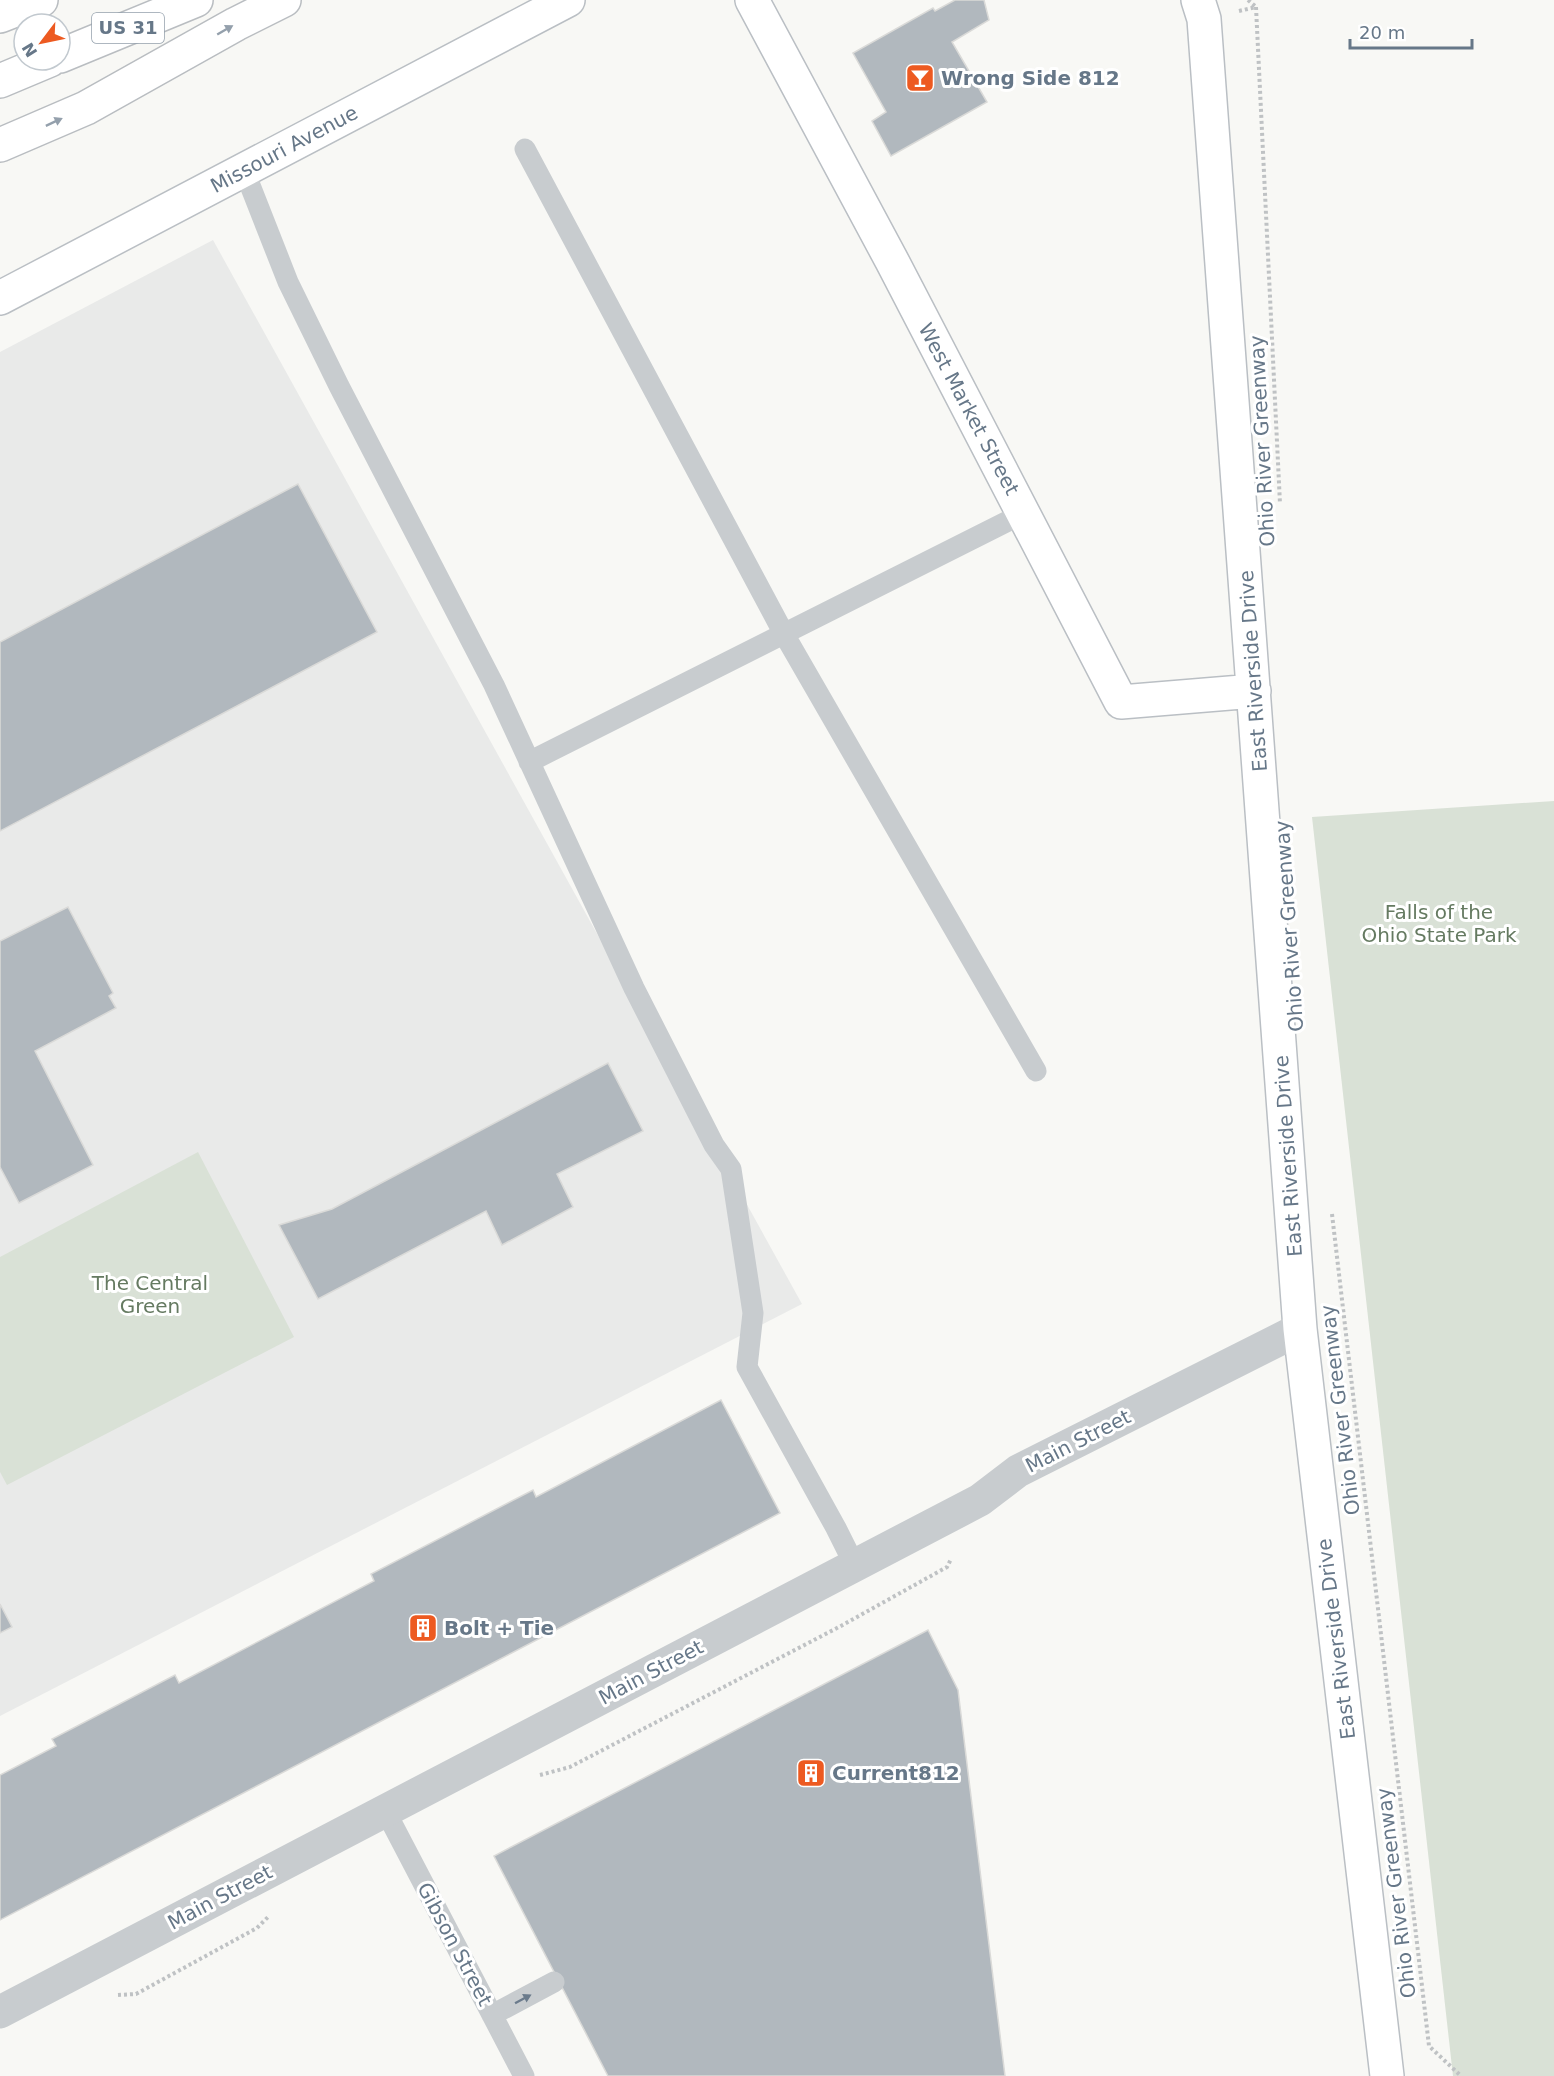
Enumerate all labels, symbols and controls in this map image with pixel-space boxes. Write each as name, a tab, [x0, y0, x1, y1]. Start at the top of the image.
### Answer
north arrow	[12, 12, 72, 72]
scale bar	[1350, 12, 1472, 50]
road number: US 31	[92, 13, 164, 43]
text: 20 m	[1359, 22, 1405, 43]
one-way arrow	[217, 25, 234, 35]
text: N	[18, 39, 41, 60]
bar icon: Wrong Side 812	[904, 62, 936, 94]
place label: Wrong Side 812	[941, 66, 1120, 90]
street label: Missouri Avenue	[206, 100, 362, 198]
one-way arrow	[45, 118, 62, 127]
street label: West Market Street	[913, 319, 1025, 499]
street label: Ohio River Greenway	[1244, 334, 1280, 547]
street label: East Riverside Drive	[1234, 569, 1272, 773]
street label: Ohio River Greenway	[1270, 819, 1308, 1032]
park label: Falls of the Ohio State Park	[1361, 900, 1517, 947]
street label: East Riverside Drive	[1269, 1054, 1307, 1258]
park label: The Central Green	[91, 1271, 208, 1318]
street label: Ohio River Greenway	[1315, 1303, 1365, 1517]
street label: Main Street	[1021, 1404, 1135, 1478]
street label: East Riverside Drive	[1312, 1537, 1360, 1741]
building icon: Bolt + Tie	[407, 1612, 439, 1644]
place label: Bolt + Tie	[444, 1616, 554, 1640]
street label: Main Street	[595, 1634, 707, 1710]
building icon: Current812	[795, 1757, 827, 1789]
place label: Current812	[832, 1761, 960, 1785]
street label: Ohio River Greenway	[1371, 1786, 1421, 2000]
street label: Main Street	[164, 1859, 276, 1935]
street label: Gibson Street	[412, 1878, 498, 2010]
one-way arrow	[515, 1994, 532, 2004]

